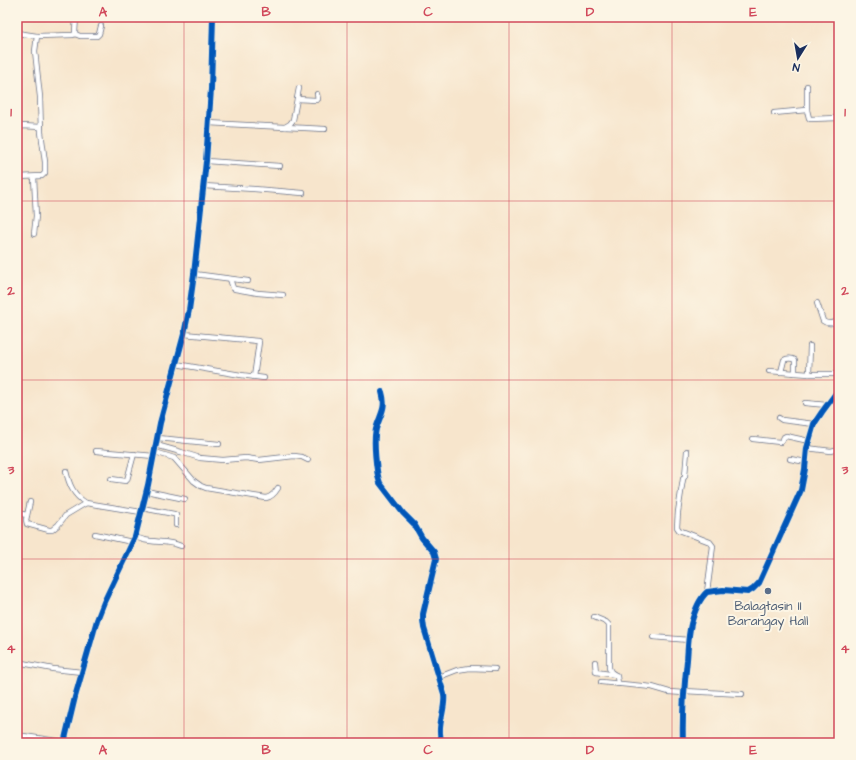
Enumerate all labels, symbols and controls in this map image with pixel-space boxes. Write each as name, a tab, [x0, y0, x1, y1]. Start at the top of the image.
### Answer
text: A	[99, 3, 108, 21]
text: B	[261, 3, 271, 21]
text: C	[423, 3, 433, 21]
text: D	[586, 3, 595, 21]
text: E	[749, 3, 757, 21]
north arrow	[778, 38, 818, 78]
text: N	[791, 59, 801, 75]
text: 1	[10, 103, 12, 121]
text: 1	[844, 103, 846, 121]
text: 2	[6, 282, 15, 300]
text: 2	[840, 282, 849, 300]
text: 3	[7, 461, 15, 479]
text: 3	[841, 461, 849, 479]
marker: Balagtasin II Barangay Hall	[763, 586, 773, 596]
place label: Balagtasin II Barangay Hall	[728, 597, 808, 631]
text: 4	[7, 640, 16, 658]
text: 4	[841, 640, 850, 658]
text: A	[99, 741, 108, 759]
text: B	[261, 741, 271, 759]
text: C	[423, 741, 433, 759]
text: D	[586, 741, 595, 759]
text: E	[749, 741, 757, 759]

